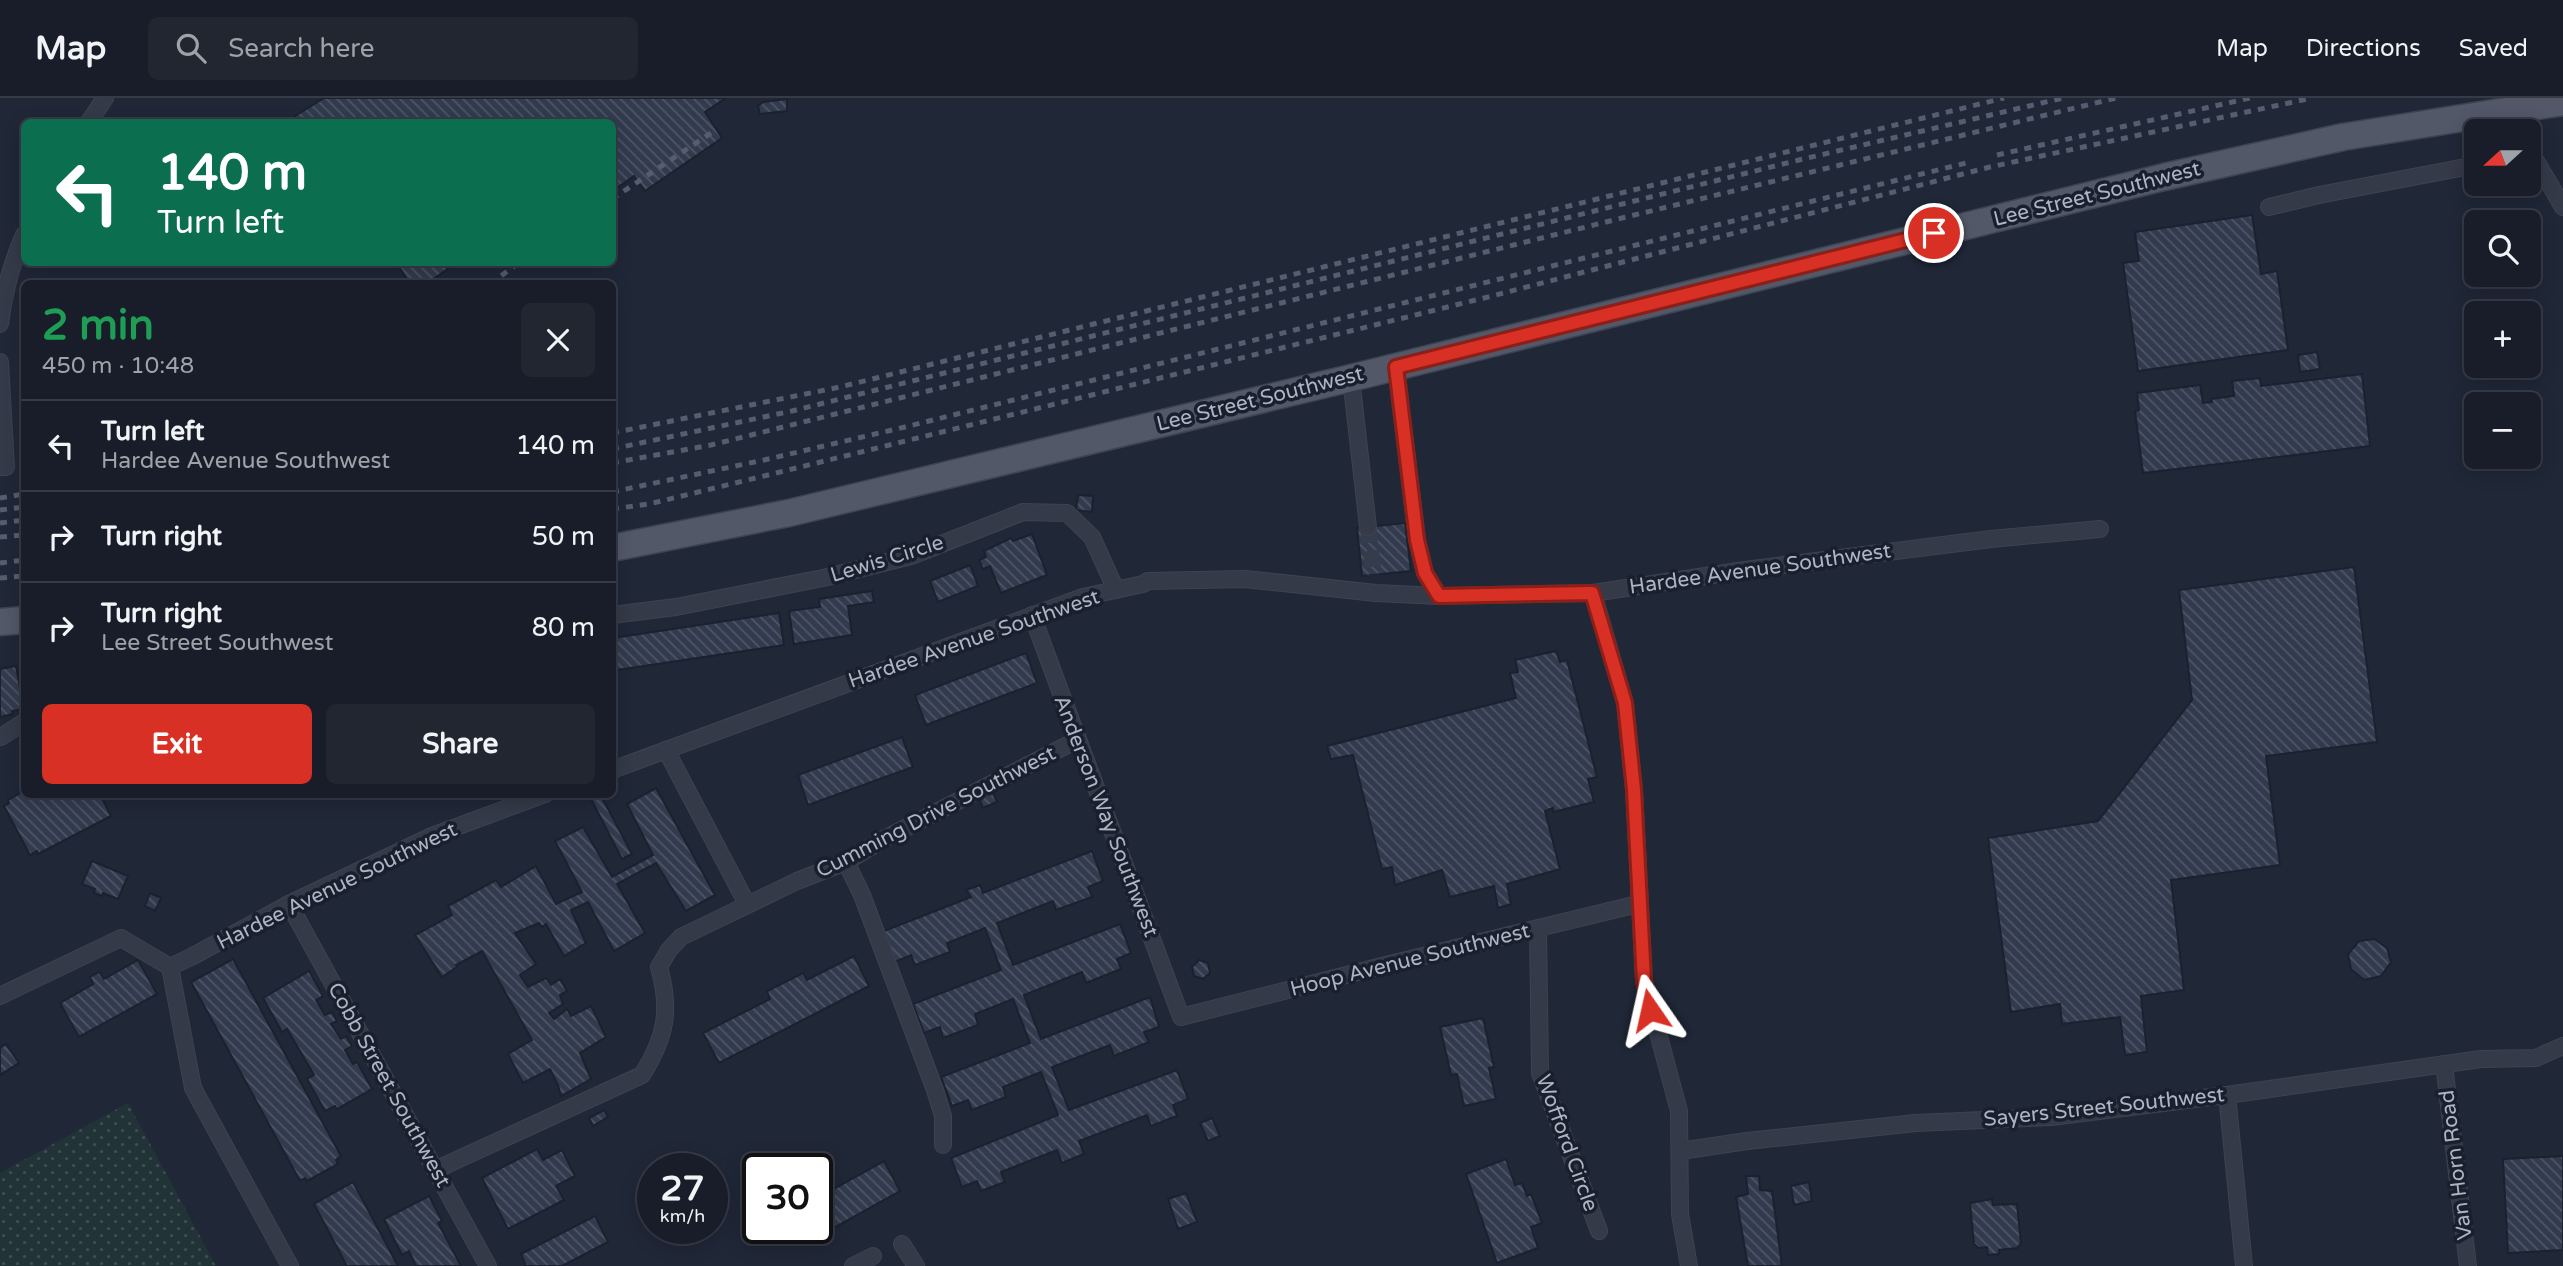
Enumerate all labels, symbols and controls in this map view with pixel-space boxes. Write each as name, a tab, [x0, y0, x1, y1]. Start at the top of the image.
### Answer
search box	[148, 17, 638, 80]
text: Map	[35, 29, 106, 68]
icon: search	[172, 29, 210, 67]
text: Search here	[228, 33, 374, 64]
text: Map	[2216, 34, 2268, 63]
text: Directions	[2306, 34, 2421, 63]
text: Saved	[2459, 34, 2528, 63]
north arrow	[2464, 119, 2541, 196]
map controls	[2464, 119, 2541, 469]
text: 140 m	[157, 144, 307, 203]
icon: left	[42, 147, 133, 238]
street label: Lee Street Southwest	[1991, 156, 2203, 232]
pin	[1904, 203, 1964, 263]
text: Turn left	[157, 204, 284, 242]
button: search	[2464, 210, 2541, 287]
icon: arrive	[1915, 214, 1953, 252]
text: 2 min	[42, 300, 154, 351]
button: +	[2464, 301, 2541, 378]
button: close	[521, 303, 595, 377]
text: 450 m · 10:48	[42, 352, 194, 380]
street label: Lee Street Southwest	[1154, 361, 1366, 437]
button: −	[2464, 392, 2541, 469]
text: Turn left	[101, 416, 204, 447]
icon: left	[42, 427, 80, 465]
text: 140 m	[515, 430, 595, 461]
text: Hardee Avenue Southwest	[101, 447, 390, 475]
icon: right	[42, 518, 80, 556]
text: Turn right	[101, 521, 222, 552]
text: 50 m	[532, 521, 595, 552]
street label: Lewis Circle	[827, 530, 947, 588]
street label: Hardee Avenue Southwest	[1628, 538, 1892, 600]
street label: Hardee Avenue Southwest	[845, 584, 1103, 694]
text: Turn right	[101, 598, 222, 629]
icon: right	[42, 609, 80, 647]
text: 80 m	[532, 612, 595, 643]
text: Lee Street Southwest	[101, 629, 334, 657]
street label: Anderson Way Southwest	[1048, 692, 1164, 940]
button: Exit	[42, 704, 312, 784]
button: Share	[326, 704, 595, 784]
street label: Cumming Drive Southwest	[812, 741, 1060, 883]
street label: Hardee Avenue Southwest	[213, 817, 461, 955]
street label: Hoop Avenue Southwest	[1288, 918, 1532, 1002]
position arrow	[1613, 973, 1687, 1047]
street label: Cobb Street Southwest	[322, 978, 456, 1192]
street label: Wofford Circle	[1531, 1071, 1603, 1215]
street label: Sayers Street Southwest	[1982, 1082, 2226, 1132]
street label: Van Horn Road	[2434, 1089, 2478, 1241]
speed limit sign: 30	[742, 1153, 833, 1244]
text: 27	[661, 1168, 704, 1210]
text: km/h	[660, 1205, 705, 1227]

